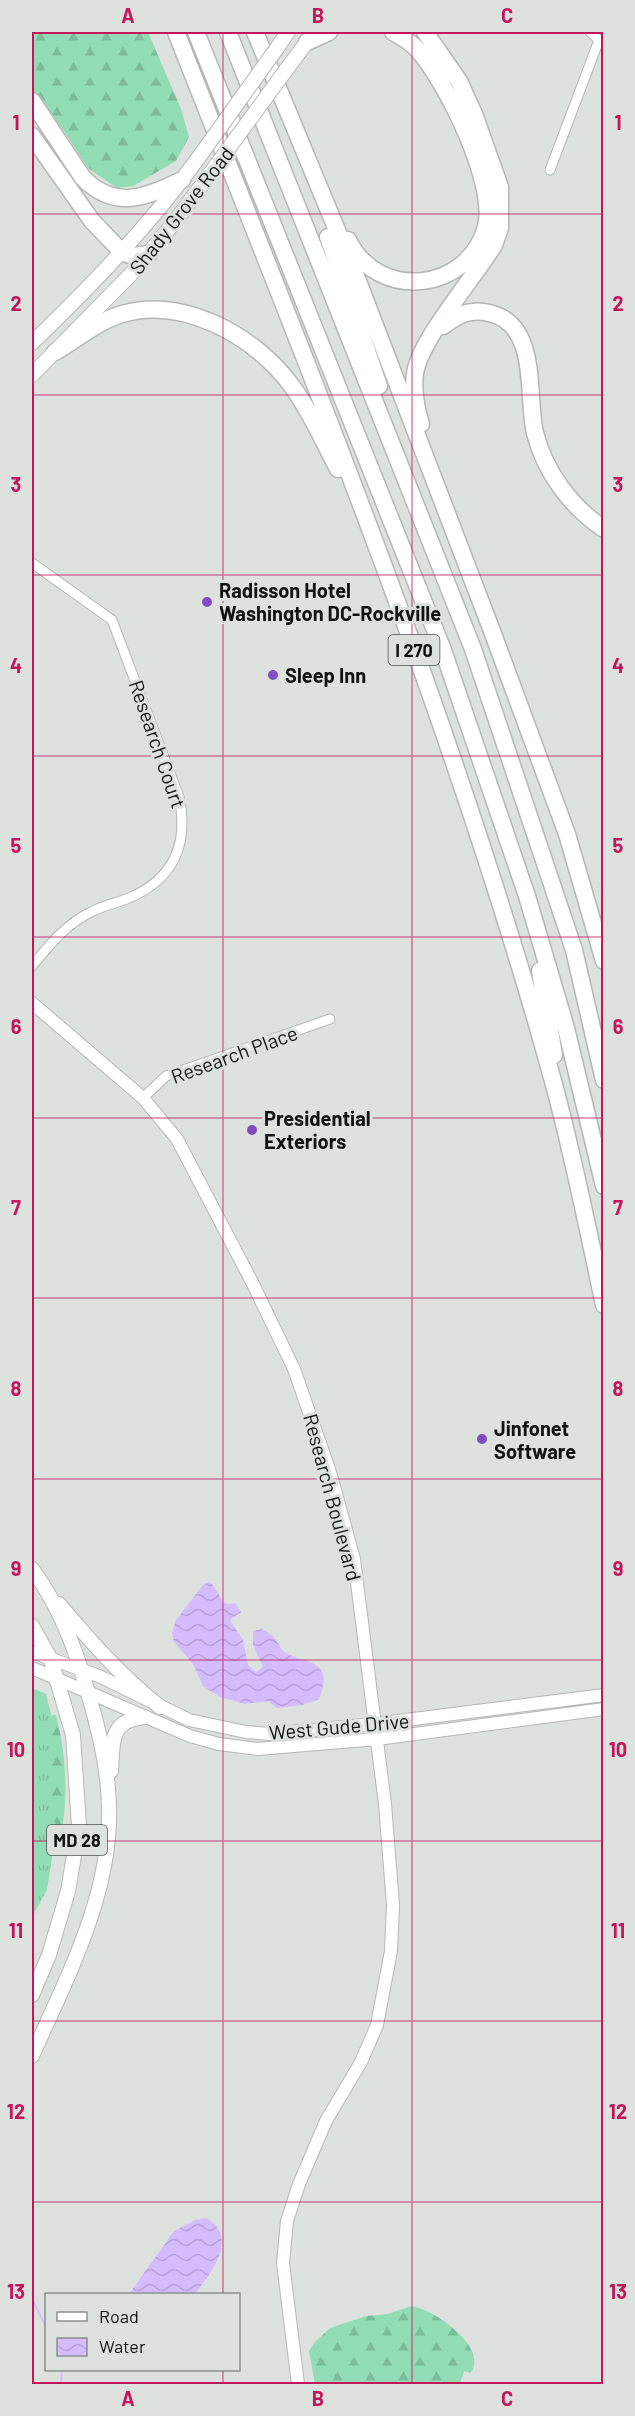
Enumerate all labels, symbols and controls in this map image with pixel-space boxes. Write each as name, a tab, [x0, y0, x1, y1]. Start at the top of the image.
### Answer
text: A	[121, 3, 135, 27]
text: B	[312, 3, 324, 27]
text: C	[501, 3, 513, 27]
text: 1	[12, 110, 20, 134]
text: 1	[614, 110, 622, 134]
street label: Shady Grove Road	[124, 142, 238, 278]
text: 2	[10, 291, 22, 315]
text: 2	[612, 291, 624, 315]
text: 3	[11, 472, 21, 496]
text: 3	[613, 472, 623, 496]
place label: Radisson Hotel Washington DC-Rockville	[219, 578, 441, 625]
marker: Radisson Hotel Washington DC-Rockville	[200, 595, 214, 609]
road number: I 270	[388, 635, 440, 665]
text: 4	[10, 653, 22, 677]
text: 4	[612, 653, 624, 677]
place label: Sleep Inn	[285, 663, 366, 687]
marker: Sleep Inn	[266, 668, 280, 682]
street label: Research Court	[125, 677, 191, 811]
text: 5	[11, 833, 22, 857]
text: 5	[613, 833, 624, 857]
text: 6	[11, 1014, 22, 1038]
text: 6	[613, 1014, 624, 1038]
street label: Research Place	[167, 1020, 301, 1088]
place label: Presidential Exteriors	[264, 1106, 371, 1153]
marker: Presidential Exteriors	[245, 1123, 259, 1137]
text: 7	[11, 1195, 21, 1219]
text: 7	[613, 1195, 623, 1219]
text: 8	[11, 1376, 22, 1400]
text: 8	[613, 1376, 624, 1400]
street label: Research Boulevard	[299, 1411, 367, 1583]
place label: Jinfonet Software	[494, 1416, 576, 1463]
marker: Jinfonet Software	[475, 1432, 489, 1446]
text: 9	[11, 1556, 21, 1580]
text: 9	[613, 1556, 623, 1580]
street label: West Gude Drive	[268, 1708, 410, 1744]
text: 10	[7, 1737, 25, 1761]
text: 10	[609, 1737, 627, 1761]
road number: MD 28	[47, 1825, 107, 1855]
text: 11	[9, 1918, 23, 1942]
text: 11	[611, 1918, 625, 1942]
text: 12	[7, 2099, 25, 2123]
text: 12	[609, 2099, 627, 2123]
text: 13	[7, 2279, 25, 2303]
text: 13	[609, 2279, 627, 2303]
legend	[45, 2293, 240, 2371]
text: Road	[99, 2305, 139, 2327]
text: Water	[99, 2335, 146, 2357]
text: A	[121, 2386, 135, 2410]
text: B	[312, 2386, 324, 2410]
text: C	[501, 2386, 513, 2410]

